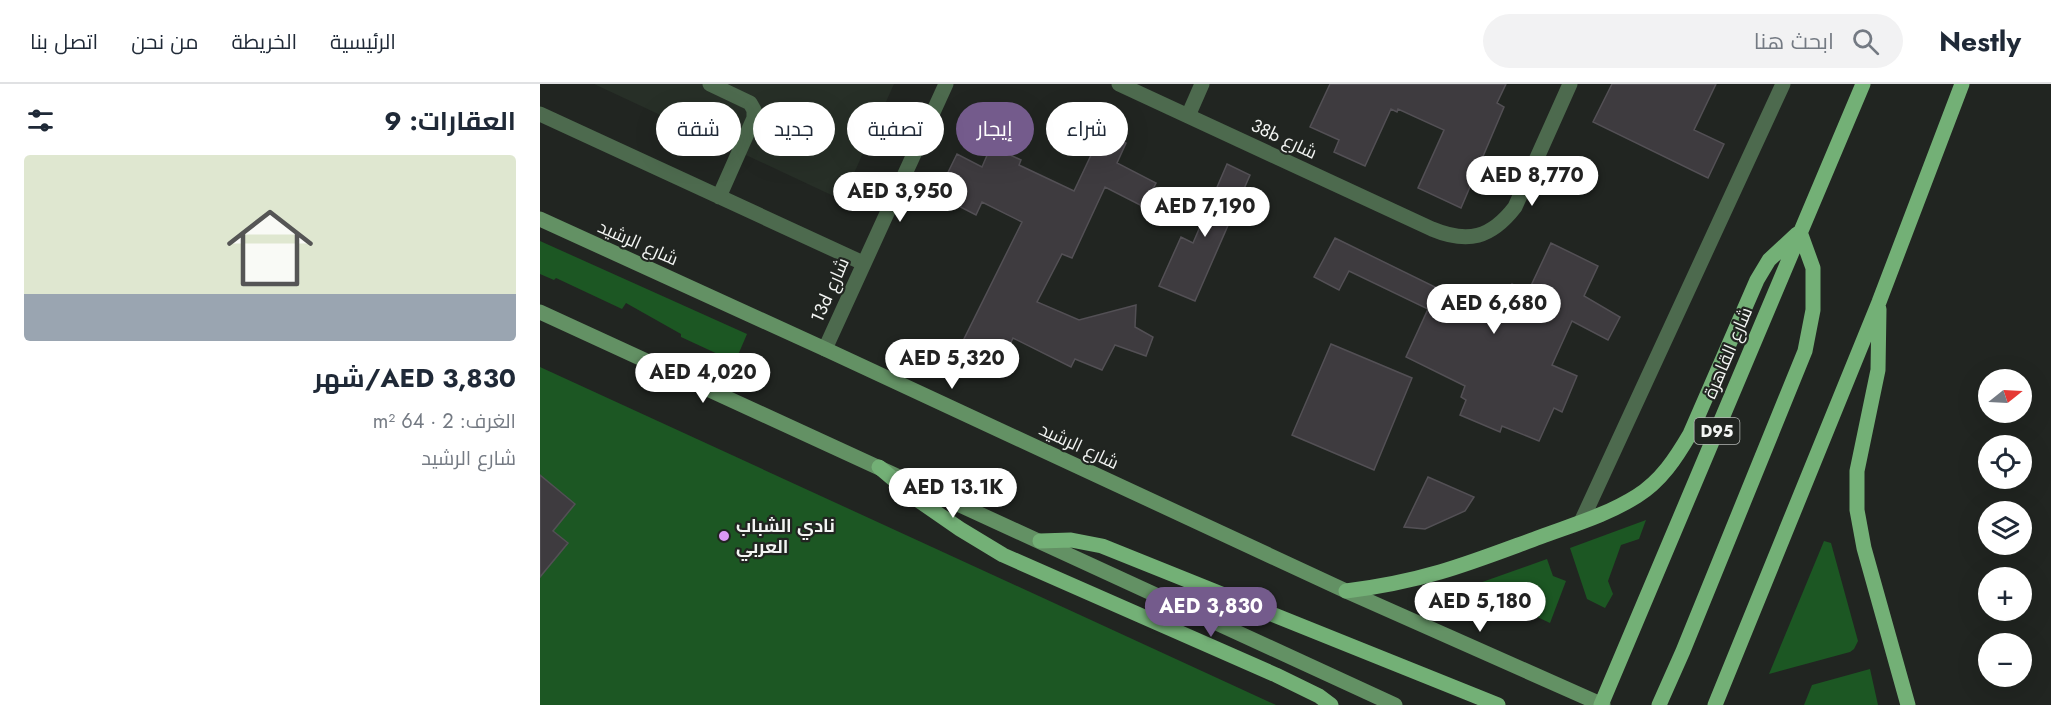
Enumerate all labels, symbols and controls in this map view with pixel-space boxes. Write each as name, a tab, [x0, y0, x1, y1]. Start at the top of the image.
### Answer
search box	[1483, 14, 1903, 68]
text: Nestly	[1939, 21, 2021, 62]
text: ابحث هنا	[1754, 25, 1834, 57]
icon: search	[1849, 25, 1882, 58]
text: اتصل بنا	[30, 27, 98, 57]
text: من نحن	[131, 27, 199, 57]
text: الخريطة	[232, 27, 297, 57]
text: الرئيسية	[330, 27, 396, 57]
text: العقارات: 9	[384, 102, 516, 140]
chip: شقة	[656, 102, 741, 156]
chip: جديد	[753, 102, 835, 156]
chip: تصفية	[847, 102, 944, 156]
chip: إيجار	[956, 102, 1034, 156]
chip: شراء	[1046, 102, 1128, 156]
icon: filters	[24, 104, 57, 137]
street label: 38b شارع	[1247, 112, 1321, 166]
pin: AED 8,770	[1463, 156, 1601, 207]
text: AED 8,770	[1480, 161, 1584, 190]
pin: AED 3,950	[831, 172, 969, 223]
text: AED 3,950	[847, 177, 953, 206]
pin: AED 7,190	[1136, 187, 1274, 238]
text: AED 7,190	[1155, 192, 1255, 221]
icon: home	[216, 194, 324, 302]
street label: شارع الرشيد	[594, 214, 682, 272]
street label: 13d شارع	[804, 253, 856, 327]
pin: AED 6,680	[1425, 284, 1563, 335]
text: AED 6,680	[1441, 289, 1547, 318]
street label: شارع القاهرة	[1697, 303, 1759, 403]
pin: AED 5,320	[883, 339, 1021, 390]
text: AED 5,320	[899, 344, 1005, 373]
pin: AED 4,020	[634, 353, 772, 404]
text: AED 4,020	[649, 358, 757, 387]
text: AED 3,830/شهر	[314, 359, 516, 397]
north arrow	[1978, 369, 2032, 423]
map controls	[1978, 369, 2032, 687]
text: الغرف: 2 · 64 m²	[373, 407, 516, 436]
street label: شارع الرشيد	[1035, 416, 1123, 476]
road number: D95	[1694, 418, 1740, 444]
button: locate	[1978, 435, 2032, 489]
text: شارع الرشيد	[421, 444, 516, 473]
pin: AED 13.1K	[884, 468, 1022, 519]
text: AED 13.1K	[903, 473, 1003, 502]
button: layers	[1978, 501, 2032, 555]
place label: نادي الشباب العربي	[736, 513, 835, 562]
marker: نادي الشباب العربي	[717, 529, 731, 543]
button: +	[1978, 567, 2032, 621]
pin: AED 5,180	[1411, 582, 1549, 633]
pin: AED 3,830	[1142, 587, 1280, 638]
text: AED 5,180	[1429, 587, 1531, 616]
text: AED 3,830	[1159, 592, 1263, 621]
button: −	[1978, 633, 2032, 687]

